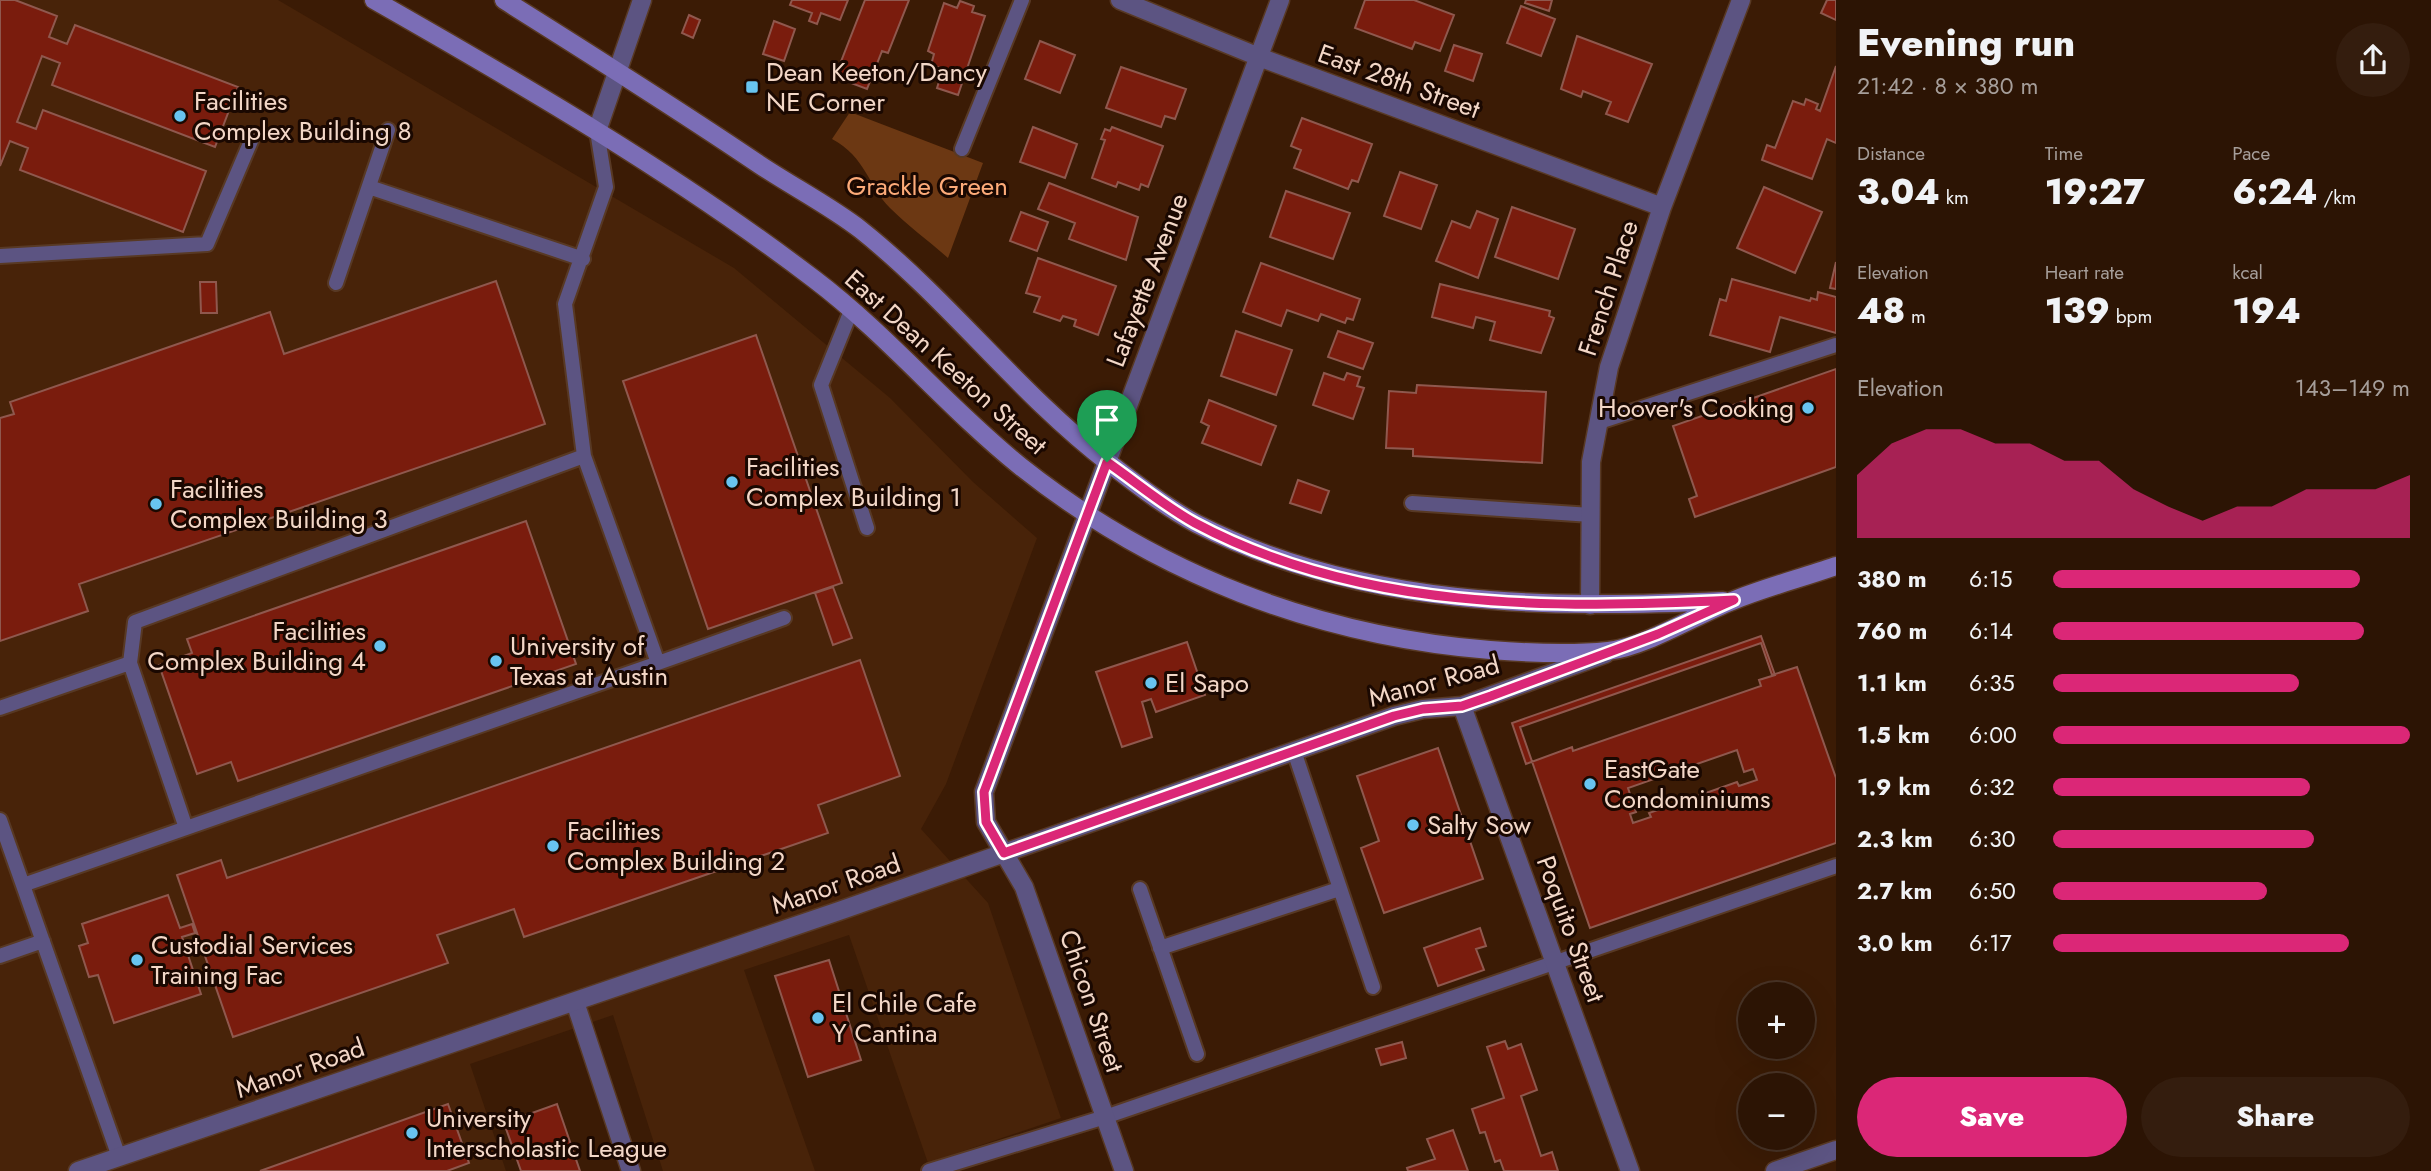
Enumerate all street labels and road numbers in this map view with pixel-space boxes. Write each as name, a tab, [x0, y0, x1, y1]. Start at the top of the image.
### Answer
street label: East 28th Street	[1313, 34, 1486, 128]
street label: Lafayette Avenue	[1096, 188, 1198, 372]
street label: French Place	[1568, 215, 1648, 361]
street label: East Dean Keeton Street	[836, 261, 1056, 464]
street label: Manor Road	[1364, 645, 1504, 717]
street label: Manor Road	[766, 844, 906, 924]
street label: Poquito Street	[1527, 851, 1615, 1008]
street label: Chicon Street	[1050, 925, 1134, 1078]
street label: Manor Road	[230, 1028, 370, 1108]

